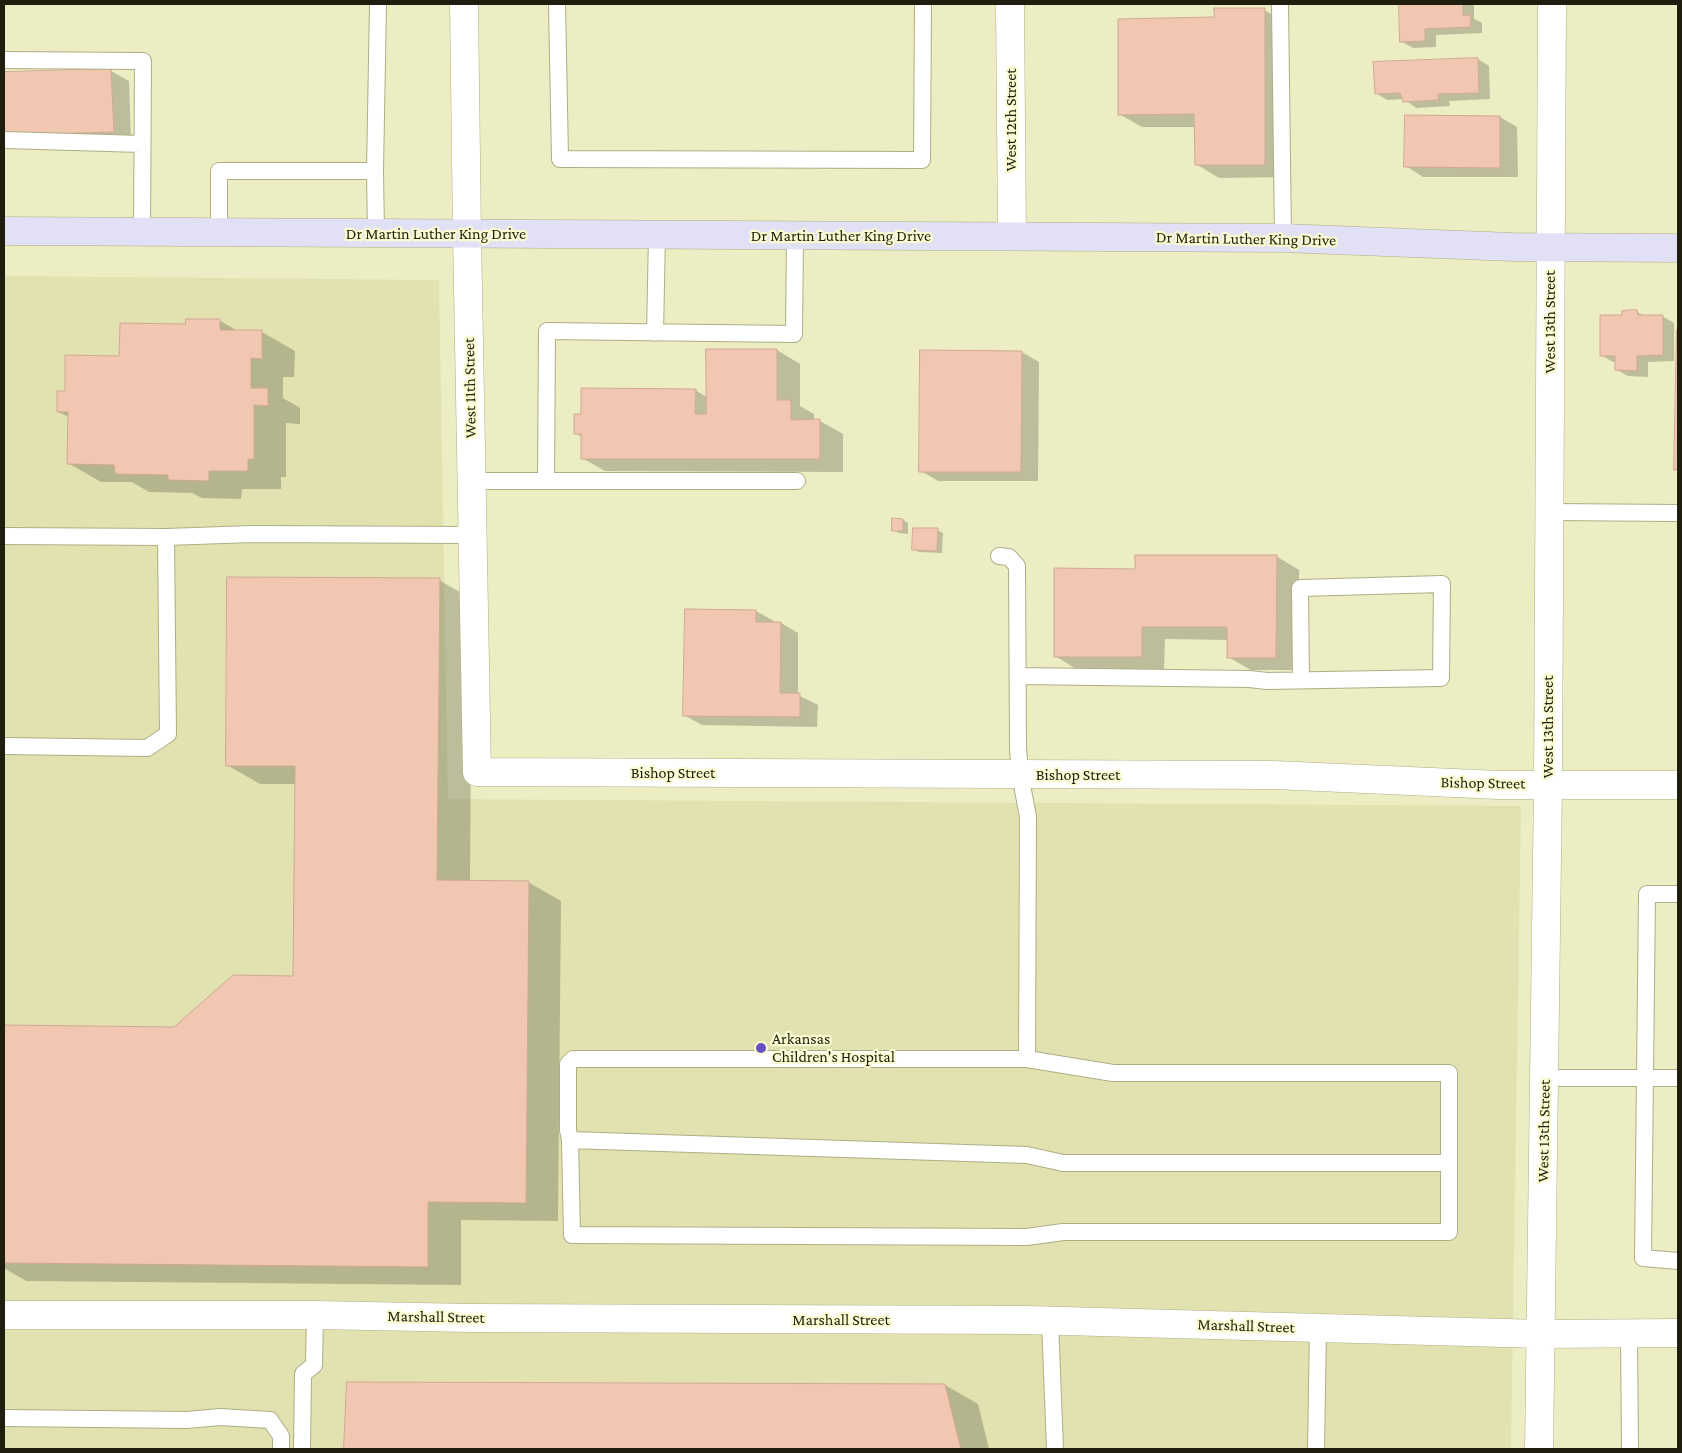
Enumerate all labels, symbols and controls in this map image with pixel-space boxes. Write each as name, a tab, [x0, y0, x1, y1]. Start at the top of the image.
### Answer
street label: West 12th Street	[1001, 69, 1021, 171]
street label: Dr Martin Luther King Drive	[346, 224, 526, 244]
street label: Dr Martin Luther King Drive	[751, 226, 931, 246]
street label: Dr Martin Luther King Drive	[1156, 228, 1336, 250]
street label: West 13th Street	[1540, 271, 1560, 373]
street label: West 11th Street	[460, 338, 480, 438]
street label: West 13th Street	[1538, 676, 1558, 778]
street label: Bishop Street	[631, 763, 715, 783]
street label: Bishop Street	[1036, 765, 1120, 785]
street label: Bishop Street	[1441, 773, 1525, 793]
place label: Arkansas Children's Hospital	[772, 1029, 895, 1067]
marker: Arkansas Children's Hospital	[754, 1041, 768, 1055]
street label: West 13th Street	[1534, 1079, 1554, 1183]
street label: Marshall Street	[387, 1307, 485, 1327]
street label: Marshall Street	[792, 1310, 890, 1330]
street label: Marshall Street	[1197, 1315, 1295, 1337]

